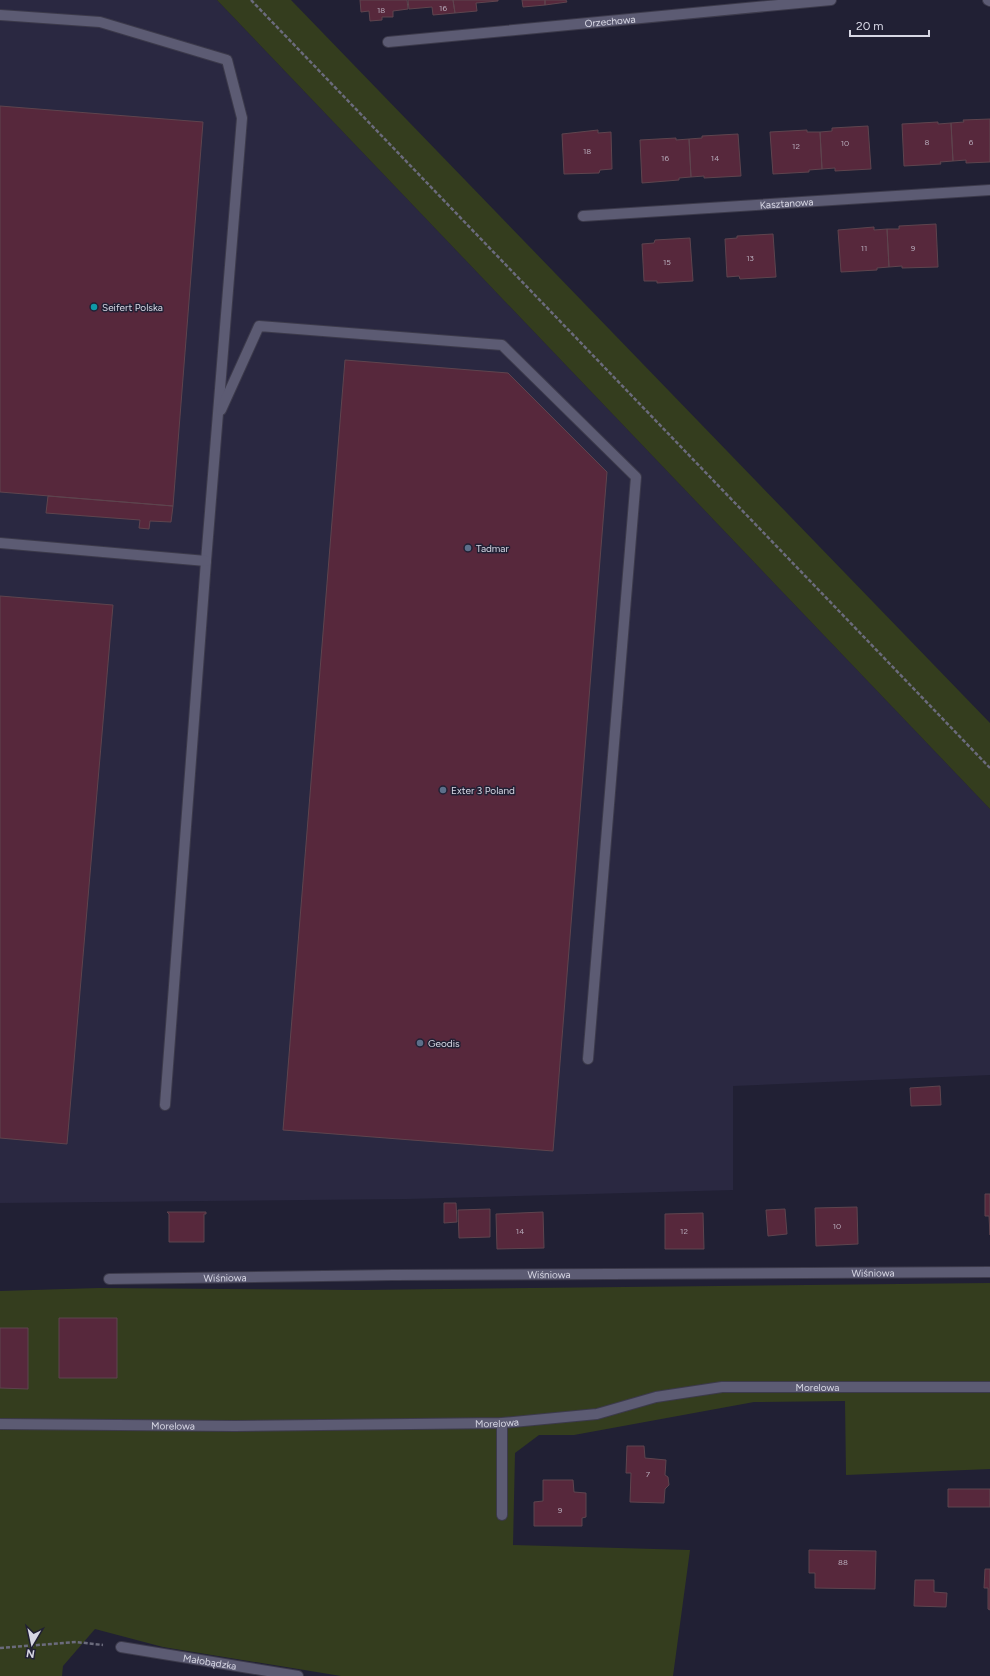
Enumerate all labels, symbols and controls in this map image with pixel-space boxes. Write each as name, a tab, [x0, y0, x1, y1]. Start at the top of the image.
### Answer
house number: 16	[439, 3, 447, 13]
house number: 18	[377, 5, 385, 15]
street label: Orzechowa	[584, 12, 636, 30]
scale bar	[850, 12, 929, 38]
text: 20 m	[856, 19, 884, 33]
house number: 8	[925, 137, 930, 147]
house number: 6	[969, 137, 974, 147]
house number: 10	[841, 138, 849, 148]
house number: 12	[792, 141, 800, 151]
house number: 18	[583, 146, 591, 156]
house number: 16	[661, 153, 669, 163]
house number: 14	[711, 153, 719, 163]
street label: Kasztanowa	[759, 195, 814, 211]
house number: 11	[861, 243, 867, 253]
house number: 9	[911, 243, 916, 253]
house number: 13	[746, 253, 754, 263]
house number: 15	[663, 257, 671, 267]
place label: Seifert Polska	[102, 301, 163, 314]
marker: Seifert Polska	[89, 302, 99, 312]
place label: Tadmar	[476, 542, 509, 555]
marker: Tadmar	[463, 543, 473, 553]
place label: Exter 3 Poland	[451, 784, 515, 797]
marker: Exter 3 Poland	[438, 785, 448, 795]
place label: Geodis	[428, 1037, 460, 1050]
marker: Geodis	[415, 1038, 425, 1048]
house number: 10	[833, 1221, 841, 1231]
house number: 14	[516, 1226, 524, 1236]
house number: 12	[680, 1226, 688, 1236]
street label: Wiśniowa	[851, 1266, 895, 1279]
street label: Wiśniowa	[527, 1268, 571, 1281]
street label: Wiśniowa	[203, 1271, 247, 1284]
street label: Morelowa	[795, 1381, 839, 1394]
street label: Morelowa	[475, 1415, 519, 1430]
street label: Morelowa	[151, 1419, 195, 1432]
house number: 7	[646, 1469, 651, 1479]
house number: 9	[558, 1505, 563, 1515]
house number: 88	[838, 1557, 848, 1567]
north arrow	[12, 1624, 52, 1664]
text: N	[25, 1646, 36, 1660]
street label: Małobądzka	[182, 1651, 237, 1672]

